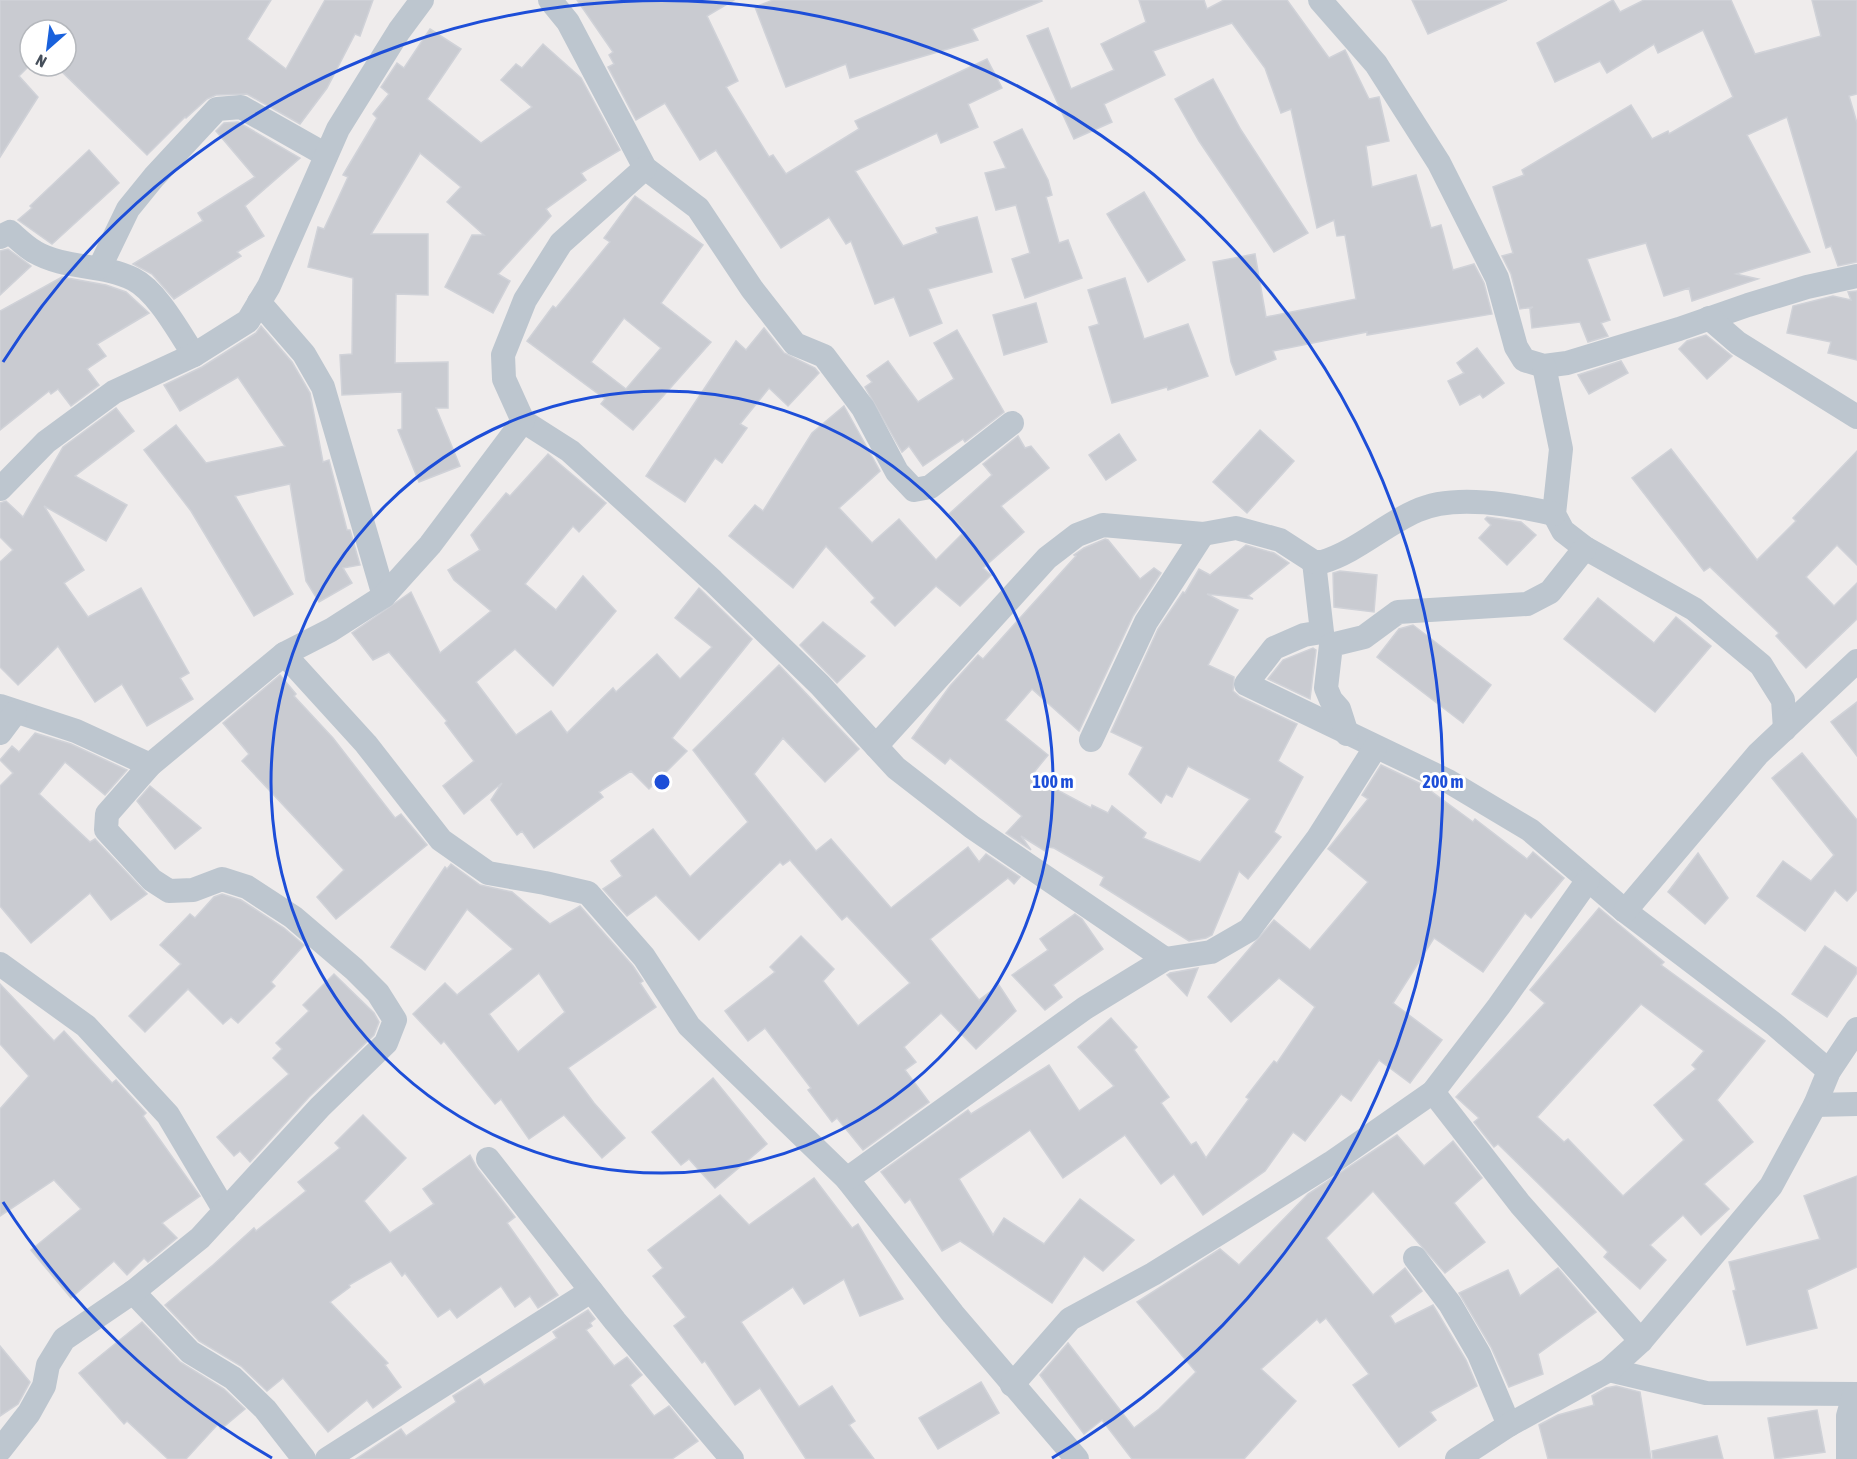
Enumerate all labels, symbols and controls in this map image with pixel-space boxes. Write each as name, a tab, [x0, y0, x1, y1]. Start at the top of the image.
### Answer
north arrow	[18, 18, 78, 78]
text: N	[33, 51, 49, 71]
text: 100 m	[1033, 771, 1073, 792]
text: 200 m	[1423, 771, 1463, 792]
centre of rings	[652, 772, 672, 792]

